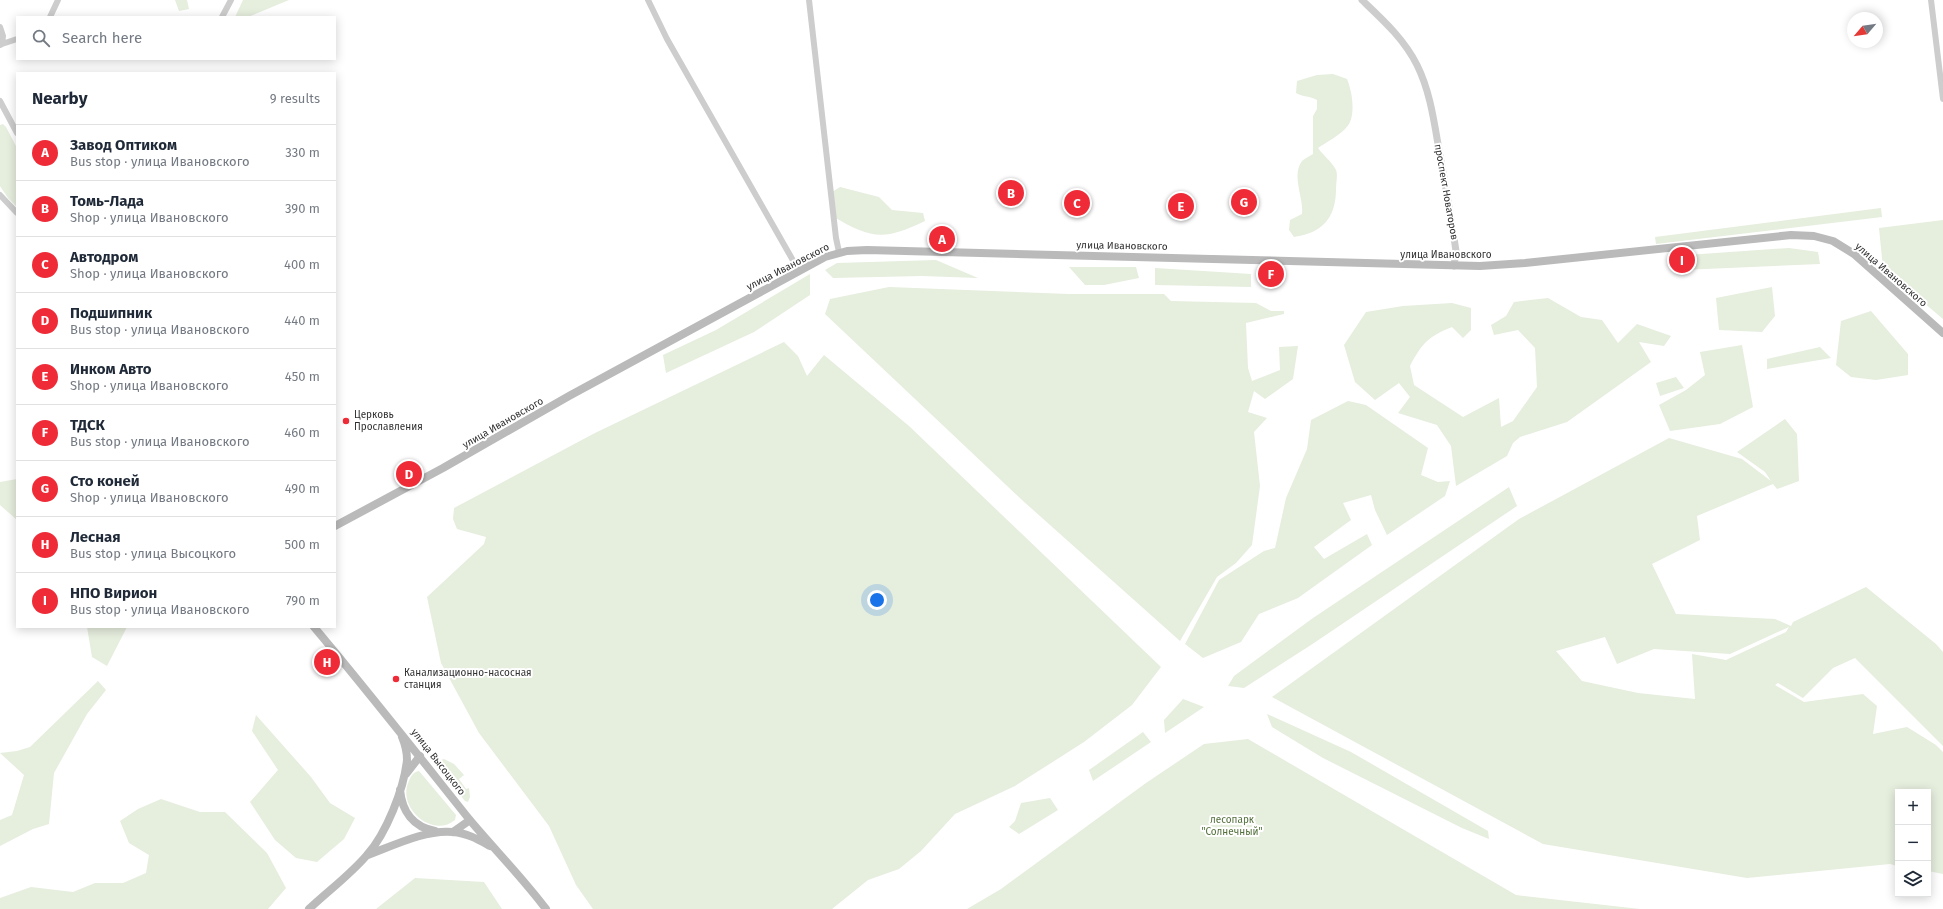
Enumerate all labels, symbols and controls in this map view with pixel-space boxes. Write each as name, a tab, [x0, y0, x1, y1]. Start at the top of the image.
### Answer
north arrow	[1847, 12, 1883, 48]
search box	[16, 16, 336, 60]
icon: search	[30, 27, 52, 49]
text: Search here	[62, 29, 142, 47]
text: Nearby	[32, 88, 87, 109]
text: 9 results	[270, 91, 320, 106]
text: Завод Оптиком	[70, 136, 177, 154]
street label: проспект Новаторов	[1432, 143, 1460, 241]
text: A	[41, 145, 49, 160]
text: 330 m	[285, 145, 320, 160]
text: Bus stop · улица Ивановского	[70, 154, 250, 169]
pin: B	[998, 178, 1024, 208]
pin: G	[1231, 187, 1257, 217]
pin: C	[1064, 188, 1090, 218]
pin: E	[1168, 191, 1194, 221]
text: Томь-Лада	[70, 192, 144, 210]
text: B	[41, 201, 49, 216]
text: 390 m	[285, 201, 320, 216]
text: Shop · улица Ивановского	[70, 210, 229, 225]
pin: A	[929, 224, 955, 254]
street label: улица Ивановского	[1076, 239, 1168, 253]
street label: улица Ивановского	[745, 241, 832, 293]
street label: улица Ивановского	[1853, 241, 1930, 310]
pin: I	[1669, 245, 1695, 275]
text: Автодром	[70, 248, 138, 266]
street label: улица Ивановского	[1400, 249, 1492, 261]
text: C	[41, 257, 49, 272]
text: 400 m	[284, 257, 320, 272]
pin: F	[1258, 259, 1284, 289]
text: Shop · улица Ивановского	[70, 266, 229, 281]
text: Подшипник	[70, 304, 152, 322]
text: D	[41, 313, 49, 328]
text: 440 m	[284, 313, 320, 328]
text: Bus stop · улица Ивановского	[70, 322, 250, 337]
text: Инком Авто	[70, 360, 152, 378]
text: E	[42, 369, 48, 384]
text: 450 m	[285, 369, 320, 384]
text: Shop · улица Ивановского	[70, 378, 229, 393]
street label: улица Ивановского	[460, 395, 546, 451]
place label: Церковь Прославления	[354, 409, 423, 433]
text: ТДСК	[70, 416, 105, 434]
marker: Церковь Прославления	[341, 416, 351, 426]
text: F	[42, 425, 48, 440]
text: 460 m	[284, 425, 320, 440]
text: Bus stop · улица Ивановского	[70, 434, 250, 449]
pin: D	[396, 459, 422, 489]
text: Сто коней	[70, 472, 140, 490]
text: G	[41, 481, 49, 496]
text: 490 m	[285, 481, 320, 496]
text: Shop · улица Ивановского	[70, 490, 229, 505]
text: Лесная	[70, 528, 121, 546]
text: H	[41, 537, 49, 552]
text: 500 m	[284, 537, 320, 552]
text: Bus stop · улица Высоцкого	[70, 546, 236, 561]
text: НПО Вирион	[70, 584, 157, 602]
your location	[867, 590, 887, 610]
text: I	[43, 593, 47, 608]
text: 790 m	[286, 593, 320, 608]
text: Bus stop · улица Ивановского	[70, 602, 250, 617]
pin: H	[314, 647, 340, 677]
place label: Канализационно-насосная станция	[404, 667, 532, 691]
marker: Канализационно-насосная станция	[391, 674, 401, 684]
street label: улица Высоцкого	[408, 726, 468, 798]
map controls	[1895, 789, 1931, 897]
button: +	[1895, 789, 1931, 825]
park label: лесопарк "Солнечный"	[1201, 814, 1263, 838]
button: −	[1895, 825, 1931, 861]
button: layers	[1895, 861, 1931, 897]

